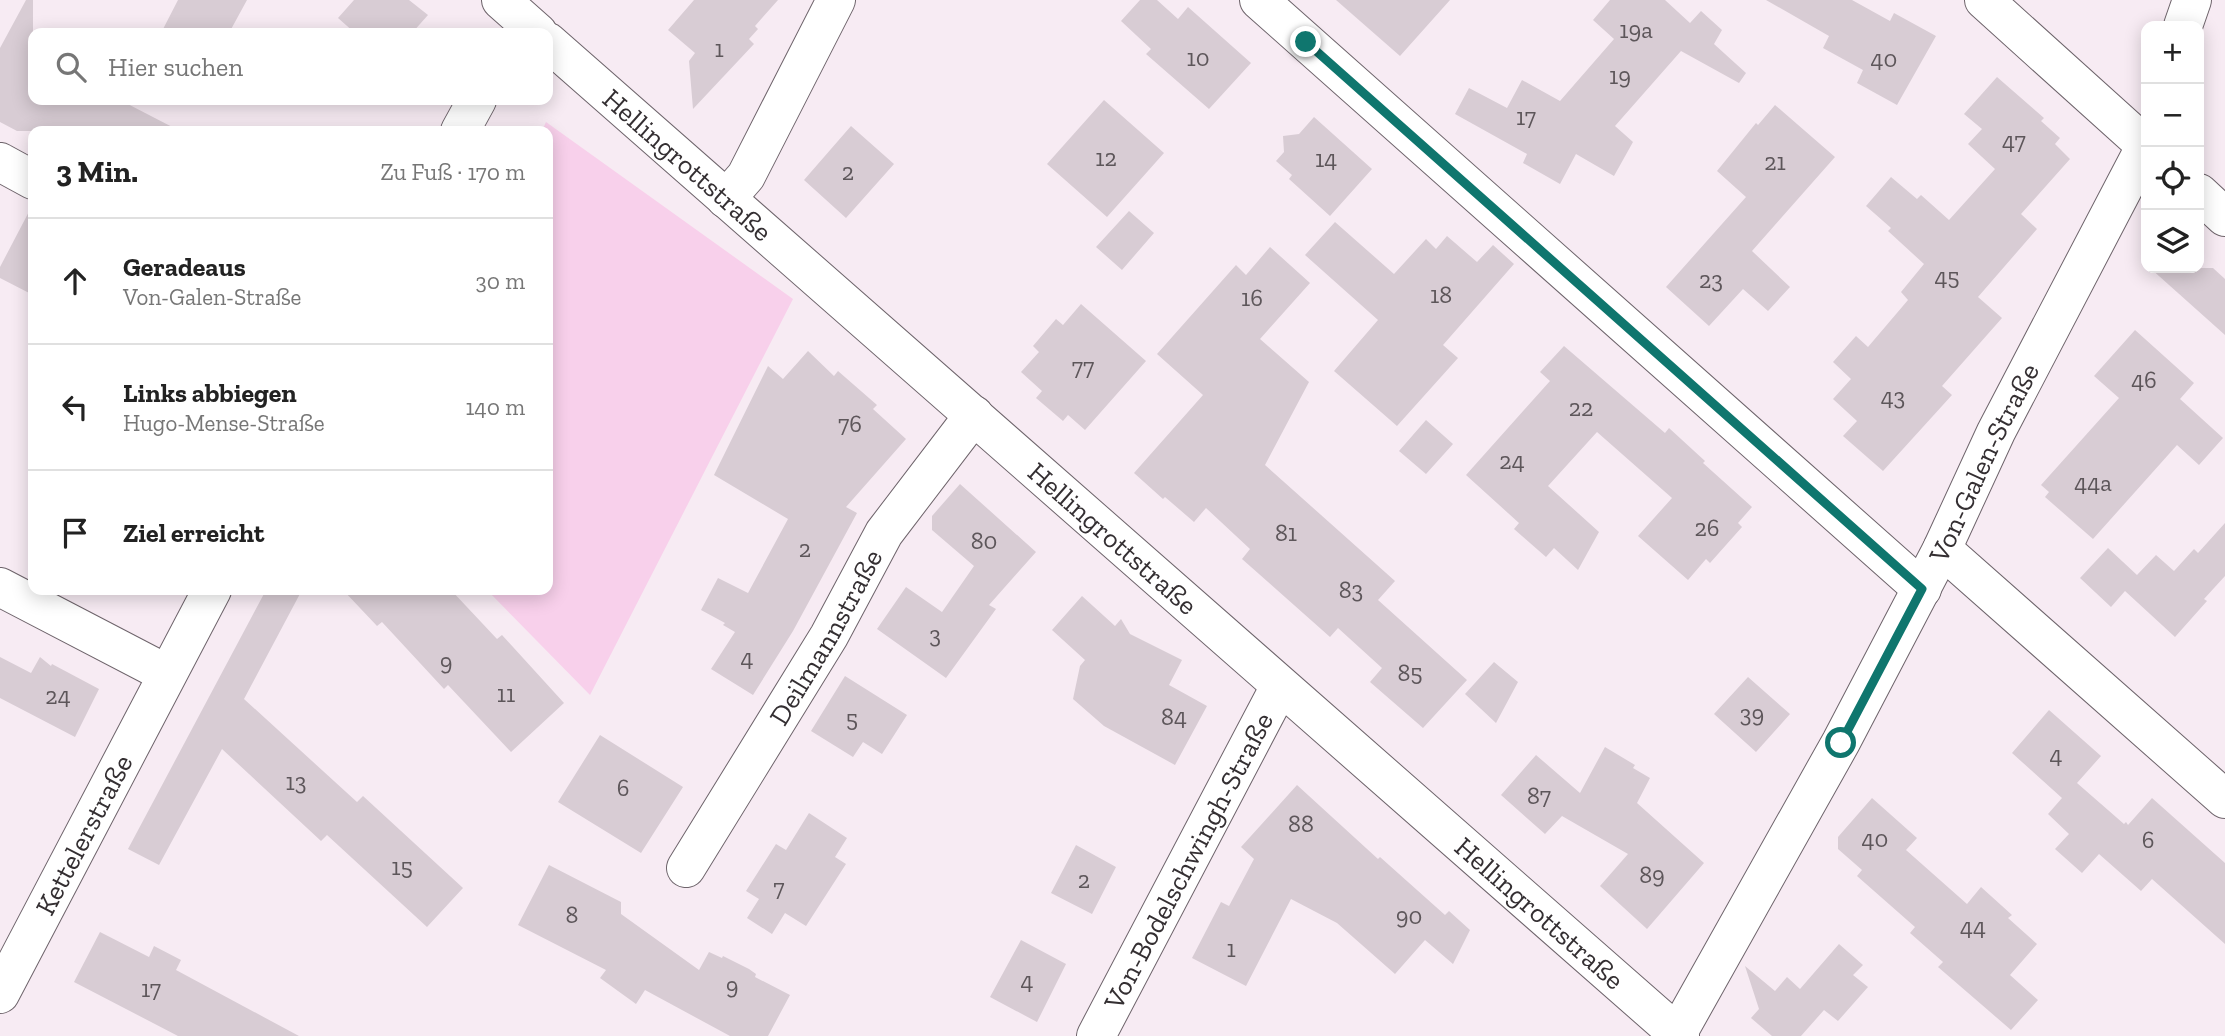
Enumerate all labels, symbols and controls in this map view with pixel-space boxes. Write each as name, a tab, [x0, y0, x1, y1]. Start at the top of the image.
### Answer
house number: 19a	[1619, 15, 1653, 44]
map controls	[2141, 21, 2204, 273]
button: +	[2141, 21, 2204, 84]
route end	[1290, 26, 1321, 57]
search box	[28, 28, 553, 105]
house number: 1	[714, 34, 724, 63]
house number: 10	[1186, 43, 1210, 72]
house number: 40	[1871, 44, 1897, 73]
icon: search	[52, 48, 90, 86]
text: Hier suchen	[108, 51, 243, 83]
house number: 19	[1609, 61, 1631, 90]
street label: Hellingrottstraße	[596, 82, 779, 248]
button: −	[2141, 84, 2204, 147]
house number: 17	[1516, 102, 1536, 131]
house number: 47	[2002, 126, 2026, 155]
house number: 12	[1095, 143, 1117, 172]
house number: 14	[1315, 144, 1337, 173]
house number: 21	[1764, 147, 1786, 176]
button: locate	[2141, 147, 2204, 210]
text: 3 Min.	[56, 154, 138, 190]
house number: 2	[842, 157, 854, 186]
text: Zu Fuß · 170 m	[380, 158, 525, 186]
button: layers	[2141, 210, 2204, 273]
text: Geradeaus	[123, 251, 246, 283]
icon: ahead	[56, 262, 94, 300]
house number: 45	[1934, 262, 1960, 291]
house number: 23	[1699, 265, 1723, 294]
text: 30 m	[475, 267, 525, 295]
house number: 18	[1430, 280, 1452, 309]
text: Von-Galen-Straße	[123, 283, 301, 311]
house number: 16	[1241, 283, 1263, 312]
house number: 77	[1072, 352, 1094, 381]
street label: Von-Galen-Straße	[1922, 357, 2046, 569]
house number: 46	[2131, 365, 2157, 394]
text: Links abbiegen	[123, 377, 297, 409]
house number: 43	[1881, 382, 1905, 411]
icon: left	[56, 388, 94, 426]
text: 140 m	[465, 393, 525, 421]
house number: 22	[1569, 393, 1593, 422]
text: Hugo-Mense-Straße	[123, 409, 325, 437]
house number: 76	[838, 409, 862, 438]
house number: 24	[1499, 446, 1525, 475]
street label: Hellingrottstraße	[1021, 456, 1204, 622]
house number: 44a	[2074, 468, 2112, 497]
house number: 26	[1694, 513, 1720, 542]
icon: arrive	[56, 514, 94, 552]
text: Ziel erreicht	[123, 517, 264, 549]
house number: 81	[1275, 518, 1297, 547]
house number: 80	[971, 526, 997, 555]
house number: 2	[799, 534, 811, 563]
street label: Deilmannstraße	[762, 544, 889, 731]
house number: 83	[1339, 575, 1363, 604]
house number: 3	[929, 620, 941, 649]
house number: 4	[741, 643, 754, 672]
house number: 9	[440, 647, 452, 676]
house number: 85	[1397, 658, 1423, 687]
house number: 11	[497, 679, 515, 708]
house number: 24	[45, 681, 71, 710]
house number: 39	[1740, 699, 1764, 728]
house number: 84	[1161, 702, 1187, 731]
house number: 5	[846, 704, 858, 733]
street label: Von-Bodelschwingh-Straße	[1097, 707, 1280, 1016]
route start	[1825, 727, 1856, 758]
house number: 4	[2050, 740, 2063, 769]
street label: Kettelerstraße	[29, 749, 140, 921]
house number: 13	[286, 767, 306, 796]
house number: 6	[617, 773, 629, 802]
house number: 87	[1527, 781, 1551, 810]
house number: 88	[1288, 809, 1314, 838]
house number: 40	[1862, 824, 1888, 853]
house number: 6	[2142, 825, 2154, 854]
street label: Hellingrottstraße	[1448, 830, 1631, 996]
house number: 15	[391, 852, 413, 881]
house number: 89	[1639, 860, 1665, 889]
house number: 2	[1078, 865, 1090, 894]
house number: 7	[773, 873, 785, 902]
house number: 8	[566, 900, 578, 929]
house number: 90	[1396, 901, 1422, 930]
house number: 44	[1960, 912, 1986, 941]
house number: 1	[1226, 934, 1236, 963]
house number: 4	[1021, 966, 1034, 995]
house number: 9	[726, 971, 738, 1000]
house number: 17	[141, 974, 161, 1003]

